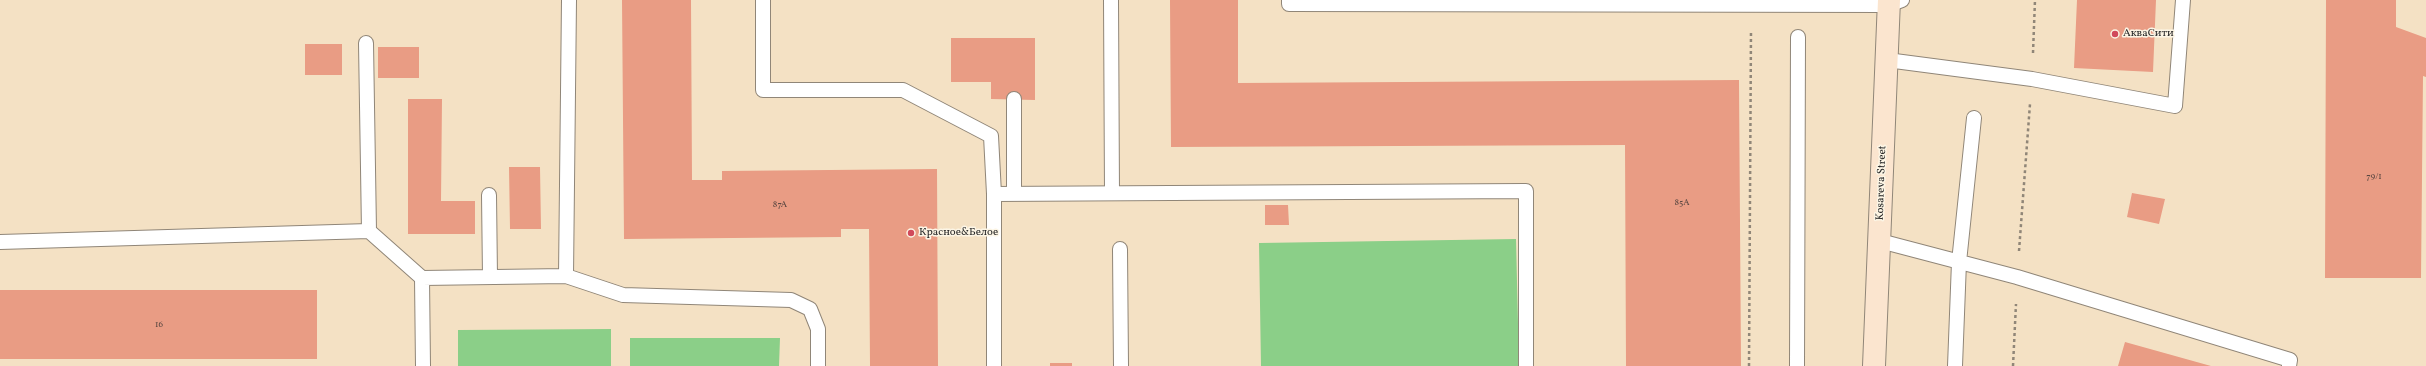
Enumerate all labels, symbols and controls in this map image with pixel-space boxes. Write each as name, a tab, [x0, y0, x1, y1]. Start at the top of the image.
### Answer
place label: АкваСити	[2123, 27, 2174, 41]
marker: АкваСити	[2110, 29, 2120, 39]
street label: Kosareva Street	[1874, 145, 1890, 221]
house number: 79/1	[2366, 172, 2382, 182]
house number: 85А	[1674, 198, 1690, 208]
house number: 87А	[773, 200, 787, 210]
place label: Красное&Белое	[919, 226, 998, 240]
marker: Красное&Белое	[906, 228, 916, 238]
house number: 16	[155, 320, 163, 330]

